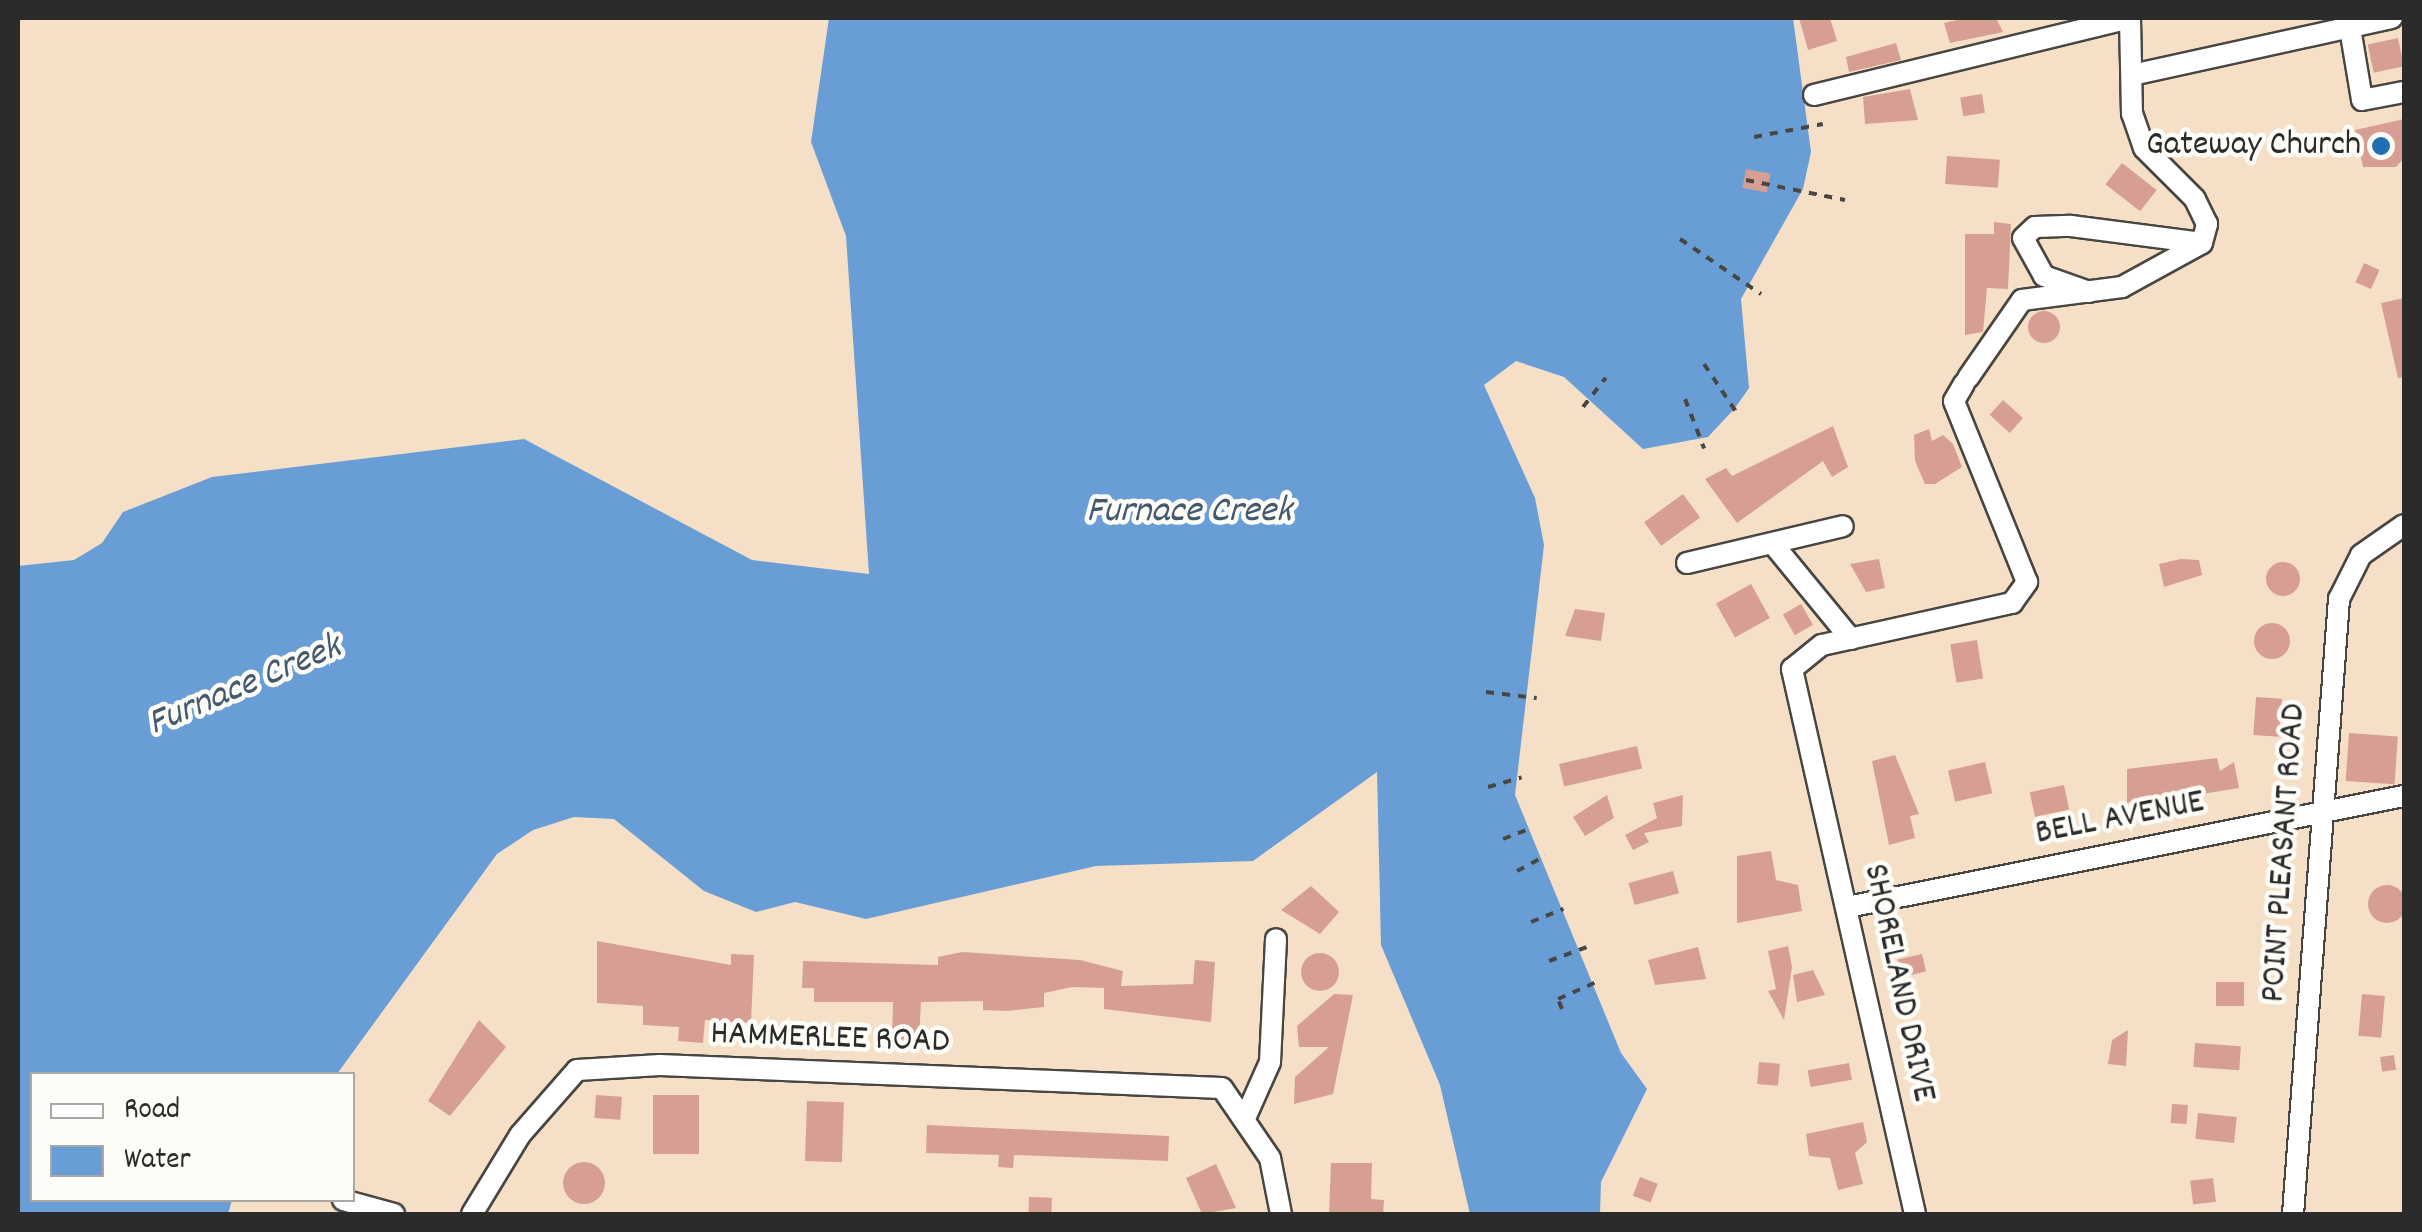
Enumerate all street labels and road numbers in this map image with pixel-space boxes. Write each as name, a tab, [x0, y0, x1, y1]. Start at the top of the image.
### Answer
street label: POINT PLEASANT ROAD	[2254, 702, 2316, 1004]
street label: BELL AVENUE	[2032, 782, 2208, 856]
street label: SHORELAND DRIVE	[1852, 860, 1944, 1106]
street label: HAMMERLEE ROAD	[710, 1014, 950, 1064]

